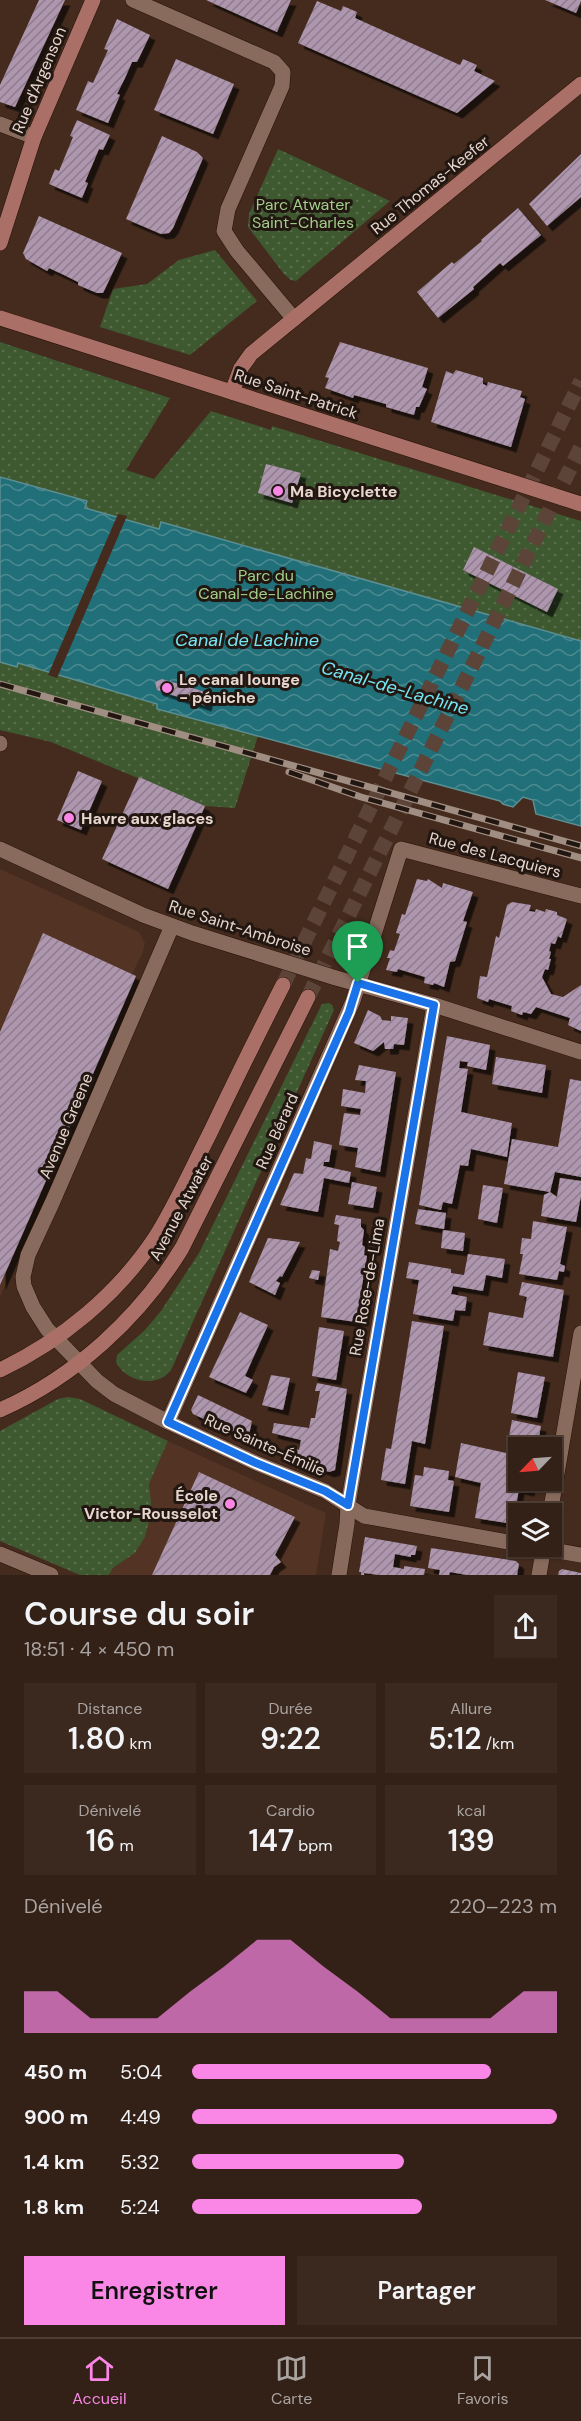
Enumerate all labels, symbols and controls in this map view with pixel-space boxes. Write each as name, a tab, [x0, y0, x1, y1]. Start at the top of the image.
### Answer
street label: Rue d'Argenson	[7, 24, 71, 136]
street label: Rue Thomas-Keefer	[366, 131, 494, 239]
park label: Parc Atwater Saint-Charles	[252, 194, 354, 233]
street label: Rue Saint-Patrick	[232, 364, 360, 424]
place label: Ma Bicyclette	[290, 481, 397, 502]
marker: Ma Bicyclette	[271, 484, 285, 498]
park label: Parc du Canal-de-Lachine	[198, 565, 334, 604]
water label: Canal de Lachine	[175, 628, 319, 652]
water label: Canal-de-Lachine	[319, 655, 471, 721]
place label: Le canal lounge - péniche	[179, 669, 300, 708]
marker: Le canal lounge - péniche	[160, 681, 174, 695]
place label: Havre aux glaces	[81, 808, 214, 829]
marker: Havre aux glaces	[62, 811, 76, 825]
street label: Rue des Lacquiers	[427, 827, 563, 883]
street label: Rue Saint-Ambroise	[166, 895, 314, 961]
pin	[332, 921, 383, 983]
icon: arrive	[341, 930, 374, 963]
street label: Avenue Greene	[34, 1070, 98, 1182]
street label: Rue Bérard	[251, 1090, 303, 1172]
street label: Avenue Atwater	[144, 1152, 218, 1264]
street label: Rue Rose-de-Lima	[345, 1217, 389, 1357]
street label: Rue Sainte-Émilie	[201, 1409, 329, 1481]
north arrow	[508, 1437, 562, 1491]
map controls	[508, 1437, 562, 1557]
place label: École Victor-Rousselot	[84, 1485, 218, 1524]
marker: École Victor-Rousselot	[223, 1497, 237, 1511]
button: layers	[508, 1503, 562, 1557]
text: Course du soir	[24, 1592, 254, 1635]
button: share	[494, 1595, 557, 1658]
text: 18:51 · 4 × 450 m	[24, 1636, 174, 1662]
text: Distance	[77, 1698, 142, 1719]
text: Durée	[269, 1698, 312, 1719]
text: Allure	[450, 1698, 492, 1719]
text: 1.80	[68, 1719, 125, 1758]
text: 9:22	[260, 1719, 321, 1758]
text: 5:12	[428, 1719, 481, 1758]
text: km	[125, 1733, 152, 1754]
text: /km	[481, 1733, 514, 1754]
text: Dénivelé	[78, 1800, 141, 1821]
text: Cardio	[266, 1800, 315, 1821]
text: kcal	[457, 1800, 486, 1821]
text: 16	[86, 1821, 115, 1860]
text: 147	[248, 1821, 294, 1860]
text: 139	[448, 1821, 494, 1860]
text: m	[115, 1835, 134, 1856]
text: bpm	[294, 1835, 333, 1856]
text: Dénivelé	[24, 1893, 103, 1919]
text: 220–223 m	[449, 1893, 557, 1919]
text: 450 m	[24, 2059, 87, 2085]
text: 5:04	[120, 2059, 162, 2085]
text: 900 m	[24, 2104, 88, 2130]
text: 4:49	[120, 2104, 161, 2130]
text: 1.4 km	[24, 2149, 84, 2175]
text: 5:32	[120, 2149, 160, 2175]
text: 1.8 km	[24, 2194, 84, 2220]
text: 5:24	[120, 2194, 160, 2220]
button: Enregistrer	[24, 2256, 285, 2325]
button: Partager	[297, 2256, 557, 2325]
tab: Accueil	[72, 2352, 126, 2409]
tab: Carte	[271, 2352, 312, 2409]
tab: Favoris	[457, 2352, 509, 2409]

